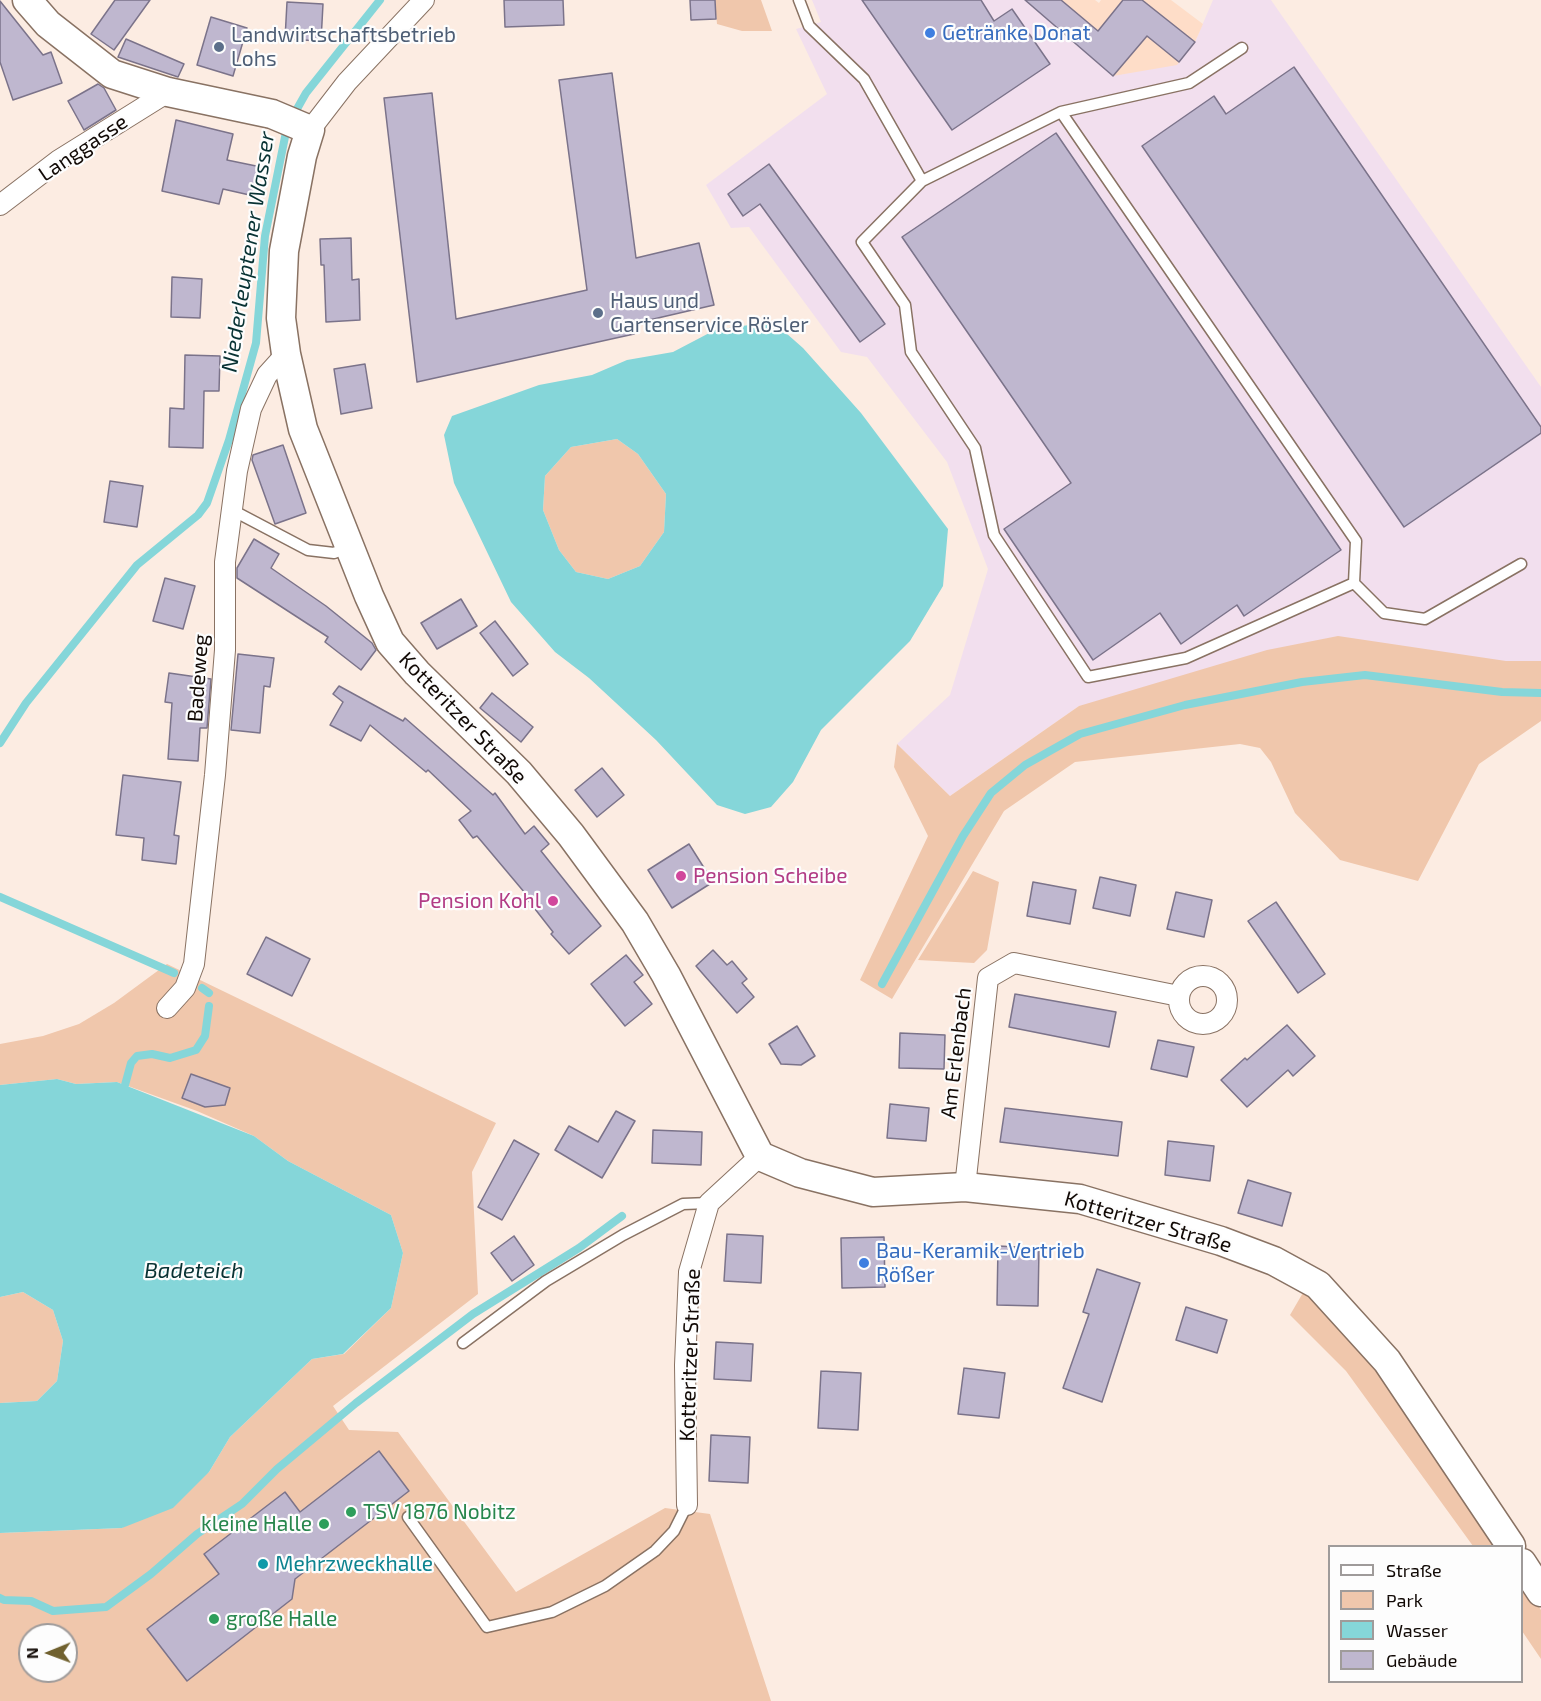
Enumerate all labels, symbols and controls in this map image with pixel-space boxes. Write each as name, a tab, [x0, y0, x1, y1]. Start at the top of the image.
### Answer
place label: Getränke Donat	[942, 20, 1091, 46]
place label: Landwirtschaftsbetrieb Lohs	[231, 22, 456, 72]
marker: Getränke Donat	[923, 26, 937, 40]
marker: Landwirtschaftsbetrieb Lohs	[212, 40, 226, 54]
street label: Langgasse	[34, 109, 132, 187]
water label: Niederleuptener Wasser	[216, 130, 280, 374]
place label: Haus und Gartenservice Rösler	[610, 288, 809, 338]
marker: Haus und Gartenservice Rösler	[591, 306, 605, 320]
street label: Badeweg	[182, 633, 214, 723]
street label: Kotteritzer Straße	[394, 647, 532, 789]
place label: Pension Scheibe	[693, 863, 847, 889]
marker: Pension Scheibe	[674, 869, 688, 883]
place label: Pension Kohl	[418, 888, 541, 914]
marker: Pension Kohl	[546, 894, 560, 908]
street label: Am Erlenbach	[935, 986, 977, 1120]
street label: Kotteritzer Straße	[1061, 1186, 1235, 1258]
place label: Bau-Keramik-Vertrieb Rößer	[876, 1238, 1085, 1288]
marker: Bau-Keramik-Vertrieb Rößer	[857, 1256, 871, 1270]
water label: Badeteich	[144, 1258, 244, 1284]
street label: Kotteritzer Straße	[674, 1268, 706, 1442]
place label: TSV 1876 Nobitz	[363, 1499, 516, 1525]
marker: TSV 1876 Nobitz	[344, 1505, 358, 1519]
place label: kleine Halle	[201, 1511, 312, 1537]
marker: kleine Halle	[317, 1517, 331, 1531]
legend	[1328, 1545, 1523, 1683]
place label: Mehrzweckhalle	[275, 1551, 433, 1577]
marker: Mehrzweckhalle	[256, 1557, 270, 1571]
text: Straße	[1386, 1559, 1442, 1581]
text: Park	[1386, 1589, 1423, 1611]
place label: große Halle	[226, 1606, 337, 1632]
marker: große Halle	[207, 1612, 221, 1626]
text: Wasser	[1386, 1619, 1448, 1641]
north arrow	[18, 1623, 78, 1683]
text: N	[22, 1647, 41, 1659]
text: Gebäude	[1386, 1649, 1457, 1671]

